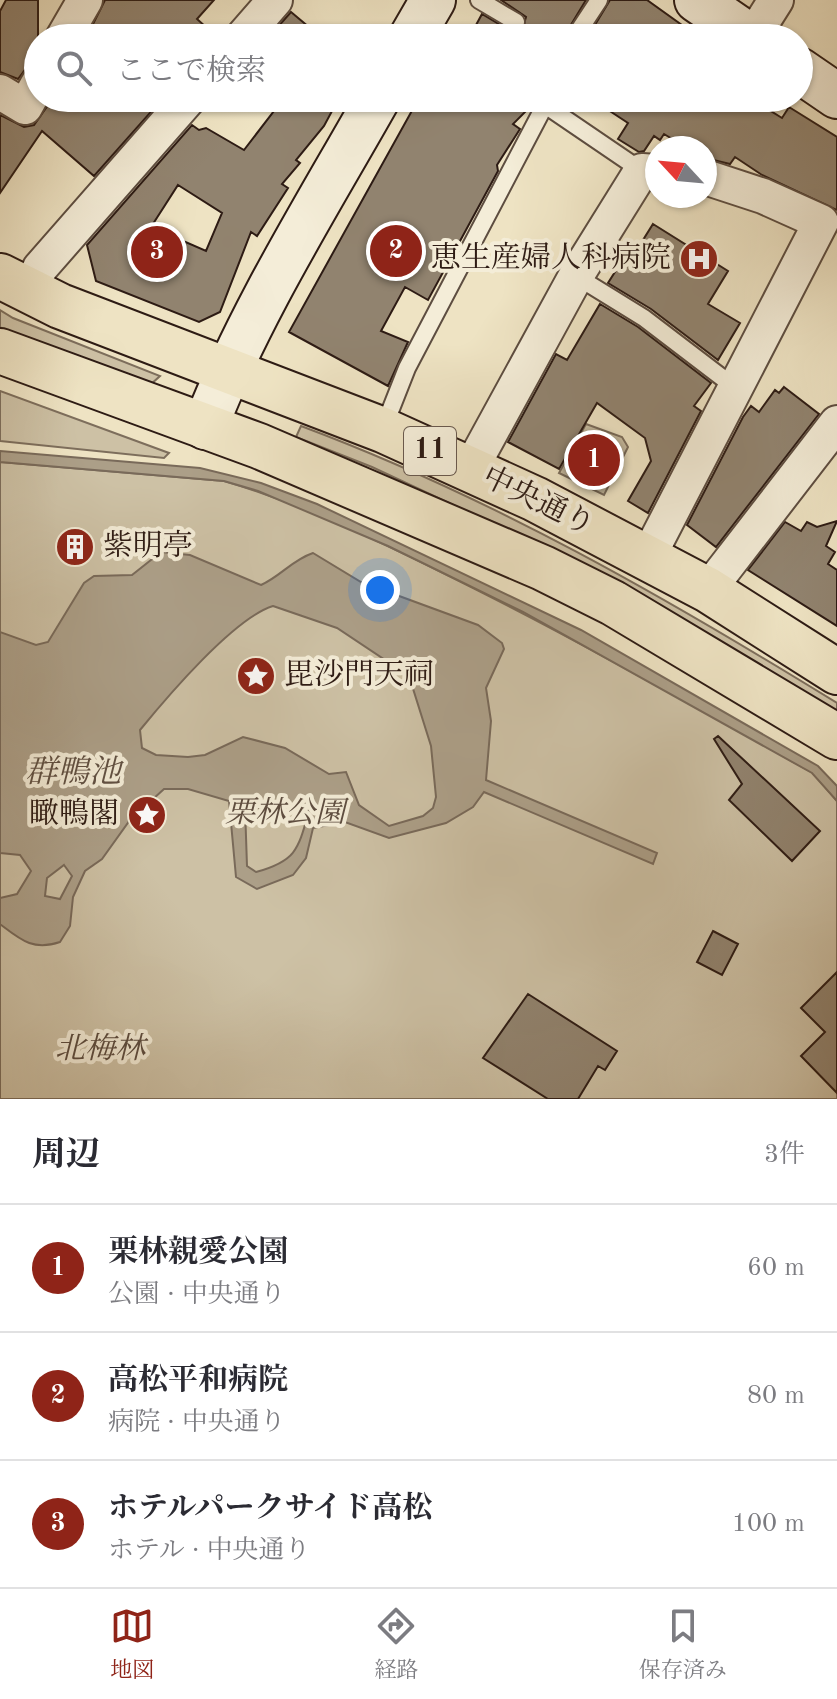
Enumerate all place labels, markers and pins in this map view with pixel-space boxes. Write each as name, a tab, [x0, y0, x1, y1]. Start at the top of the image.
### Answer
pin: 2	[370, 221, 422, 281]
pin: 3	[131, 222, 183, 282]
hospital icon: 恵生産婦人科病院	[678, 238, 720, 280]
place label: 恵生産婦人科病院	[431, 241, 671, 274]
pin: 1	[568, 430, 620, 490]
building icon: 紫明亭	[54, 526, 96, 568]
place label: 紫明亭	[103, 529, 193, 562]
place icon: 毘沙門天祠	[235, 655, 277, 697]
place label: 毘沙門天祠	[284, 659, 434, 691]
place icon: 瞰鴨閣	[126, 794, 168, 836]
place label: 瞰鴨閣	[29, 797, 119, 830]

